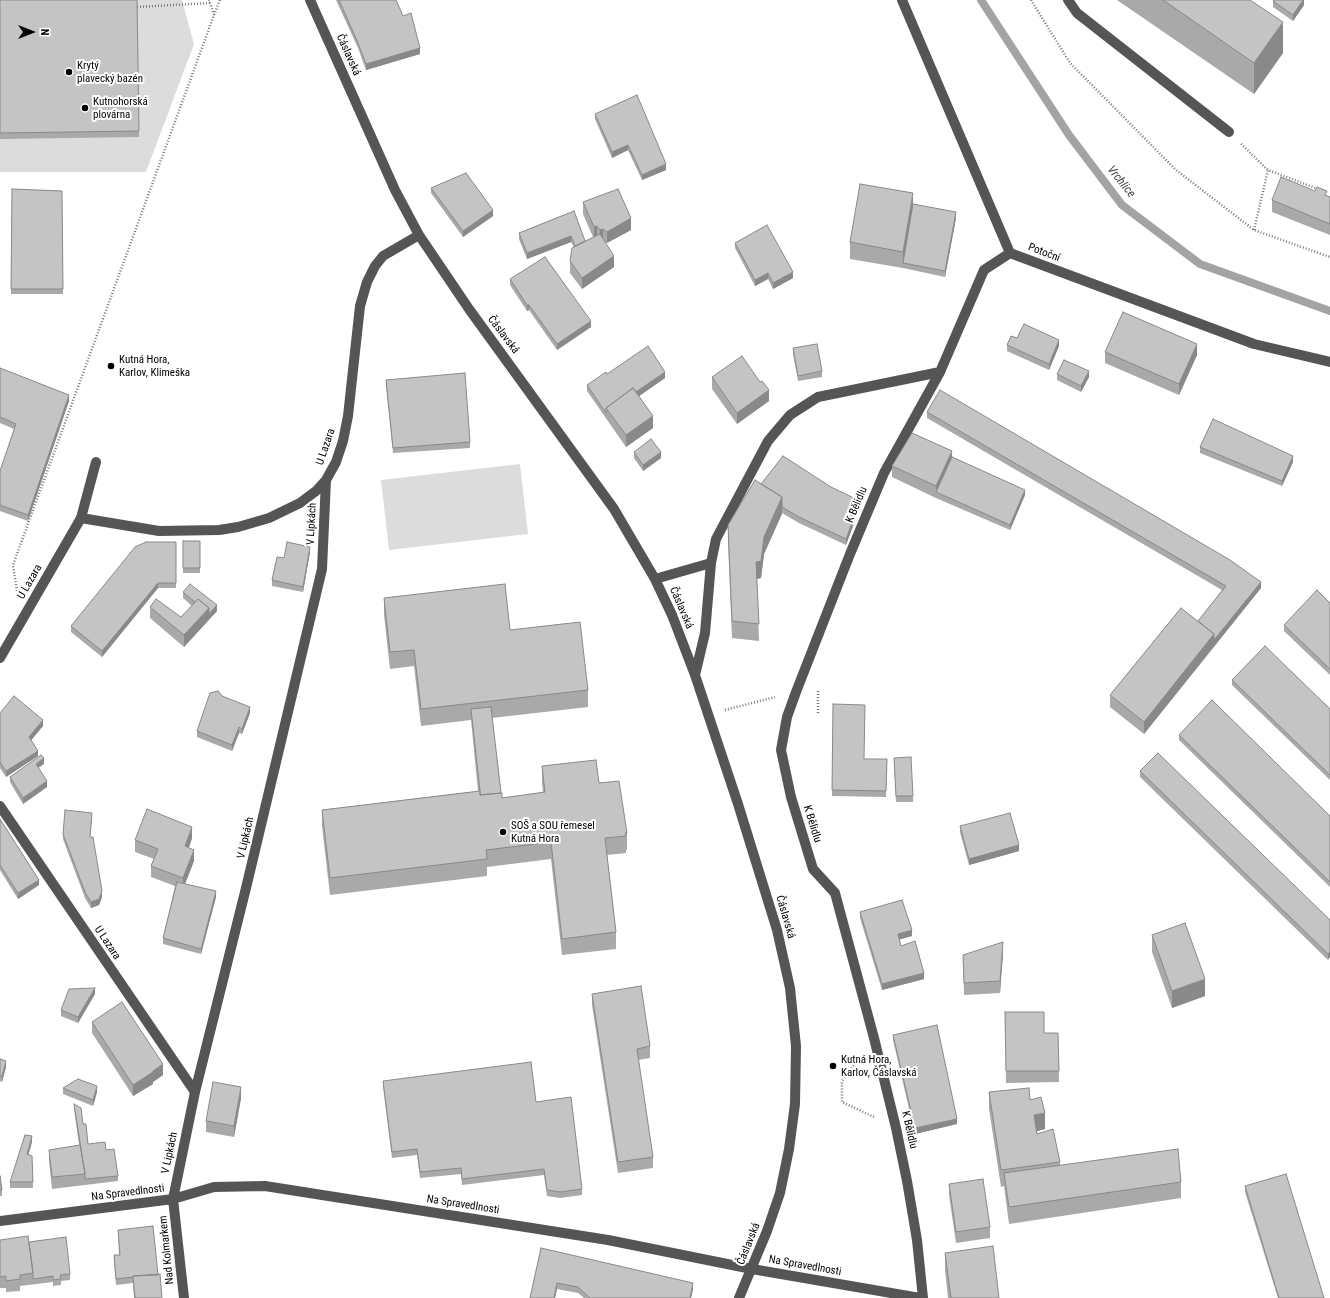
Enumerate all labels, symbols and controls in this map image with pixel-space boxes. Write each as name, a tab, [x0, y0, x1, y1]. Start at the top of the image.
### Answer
north arrow	[12, 12, 52, 52]
text: N	[38, 29, 51, 35]
street label: Čáslavská	[333, 32, 363, 78]
place label: Krytý plavecký bazén	[77, 59, 143, 85]
marker: Krytý plavecký bazén	[64, 67, 74, 77]
place label: Kutnohorská plovárna	[93, 95, 148, 121]
marker: Kutnohorská plovárna	[80, 103, 90, 113]
water label: Vrchlice	[1104, 163, 1138, 201]
street label: Potoční	[1026, 241, 1062, 265]
street label: Čáslavská	[484, 313, 522, 357]
place label: Kutná Hora, Karlov, Klimeška	[119, 353, 190, 379]
marker: Kutná Hora, Karlov, Klimeška	[106, 361, 116, 371]
street label: U Lazara	[314, 427, 338, 467]
street label: K Bělidlu	[843, 485, 871, 525]
street label: V Lipkách	[304, 502, 320, 546]
street label: U Lazara	[15, 562, 45, 602]
street label: Čáslavská	[666, 585, 696, 631]
street label: K Bělidlu	[800, 804, 824, 844]
street label: V Lipkách	[235, 816, 257, 860]
place label: SOŠ a SOU řemesel Kutná Hora	[511, 819, 595, 845]
marker: SOŠ a SOU řemesel Kutná Hora	[498, 827, 508, 837]
street label: Čáslavská	[773, 894, 797, 940]
street label: U Lazara	[91, 924, 123, 962]
place label: Kutná Hora, Karlov, Čáslavská	[841, 1053, 917, 1079]
marker: Kutná Hora, Karlov, Čáslavská	[828, 1061, 838, 1071]
street label: K Bělidlu	[898, 1110, 920, 1150]
street label: V Lipkách	[159, 1131, 181, 1175]
street label: Na Spravedlnosti	[91, 1182, 165, 1204]
street label: Na Spravedlnosti	[426, 1193, 500, 1217]
street label: Nad Kolmarkem	[157, 1215, 177, 1285]
street label: Čáslavská	[735, 1221, 763, 1267]
street label: Na Spravedlnosti	[768, 1253, 842, 1279]

